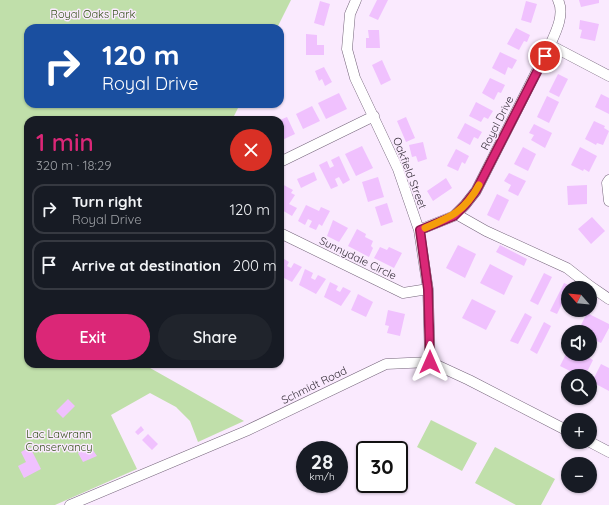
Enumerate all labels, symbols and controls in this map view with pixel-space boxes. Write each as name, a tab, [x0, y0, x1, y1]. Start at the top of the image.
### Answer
park label: Royal Oaks Park	[51, 7, 136, 21]
text: 120 m	[102, 37, 180, 72]
pin	[528, 39, 562, 73]
icon: right	[36, 40, 88, 92]
icon: arrive	[534, 45, 556, 67]
text: Royal Drive	[102, 72, 198, 95]
street label: Royal Drive	[477, 94, 517, 152]
text: 1 min	[36, 127, 94, 157]
button: close	[230, 129, 272, 171]
street label: Oakfield Street	[390, 135, 430, 211]
text: 320 m · 18:29	[36, 157, 112, 173]
text: Turn right	[72, 192, 143, 211]
icon: right	[38, 198, 60, 220]
text: 120 m	[229, 200, 270, 219]
text: Royal Drive	[72, 211, 142, 227]
street label: Sunnydale Circle	[317, 233, 399, 283]
icon: arrive	[38, 254, 60, 276]
text: Arrive at destination	[72, 256, 221, 275]
text: 200 m	[233, 256, 277, 275]
north arrow	[561, 281, 597, 317]
map controls	[561, 281, 597, 493]
button: Exit	[36, 314, 150, 360]
button: Share	[158, 314, 272, 360]
button: sound	[561, 325, 597, 361]
position arrow	[409, 341, 451, 383]
street label: Schmidt Road	[279, 363, 349, 407]
button: search	[561, 369, 597, 405]
button: +	[561, 413, 597, 449]
park label: Lac Lawrann Conservancy	[25, 427, 93, 454]
speed limit sign: 30	[356, 441, 408, 493]
text: 28	[311, 449, 333, 474]
button: −	[561, 457, 597, 493]
text: km/h	[309, 470, 335, 483]

